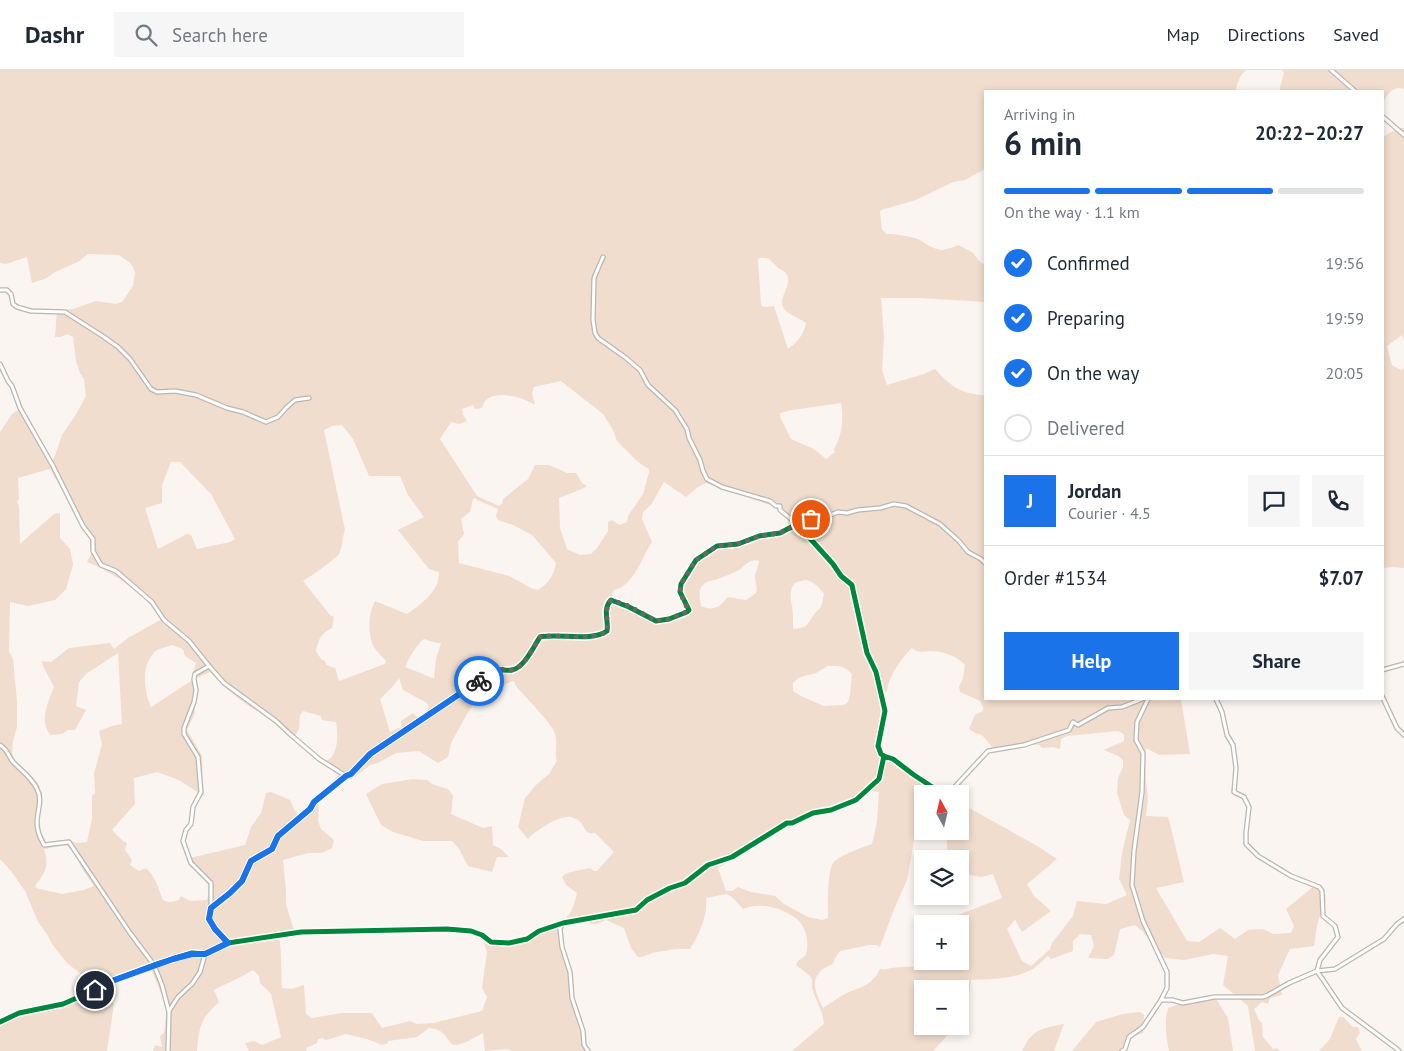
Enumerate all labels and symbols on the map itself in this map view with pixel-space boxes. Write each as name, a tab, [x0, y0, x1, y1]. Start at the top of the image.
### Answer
pin	[790, 498, 832, 540]
courier	[454, 656, 504, 706]
north arrow	[914, 785, 969, 840]
pin	[74, 969, 116, 1011]

